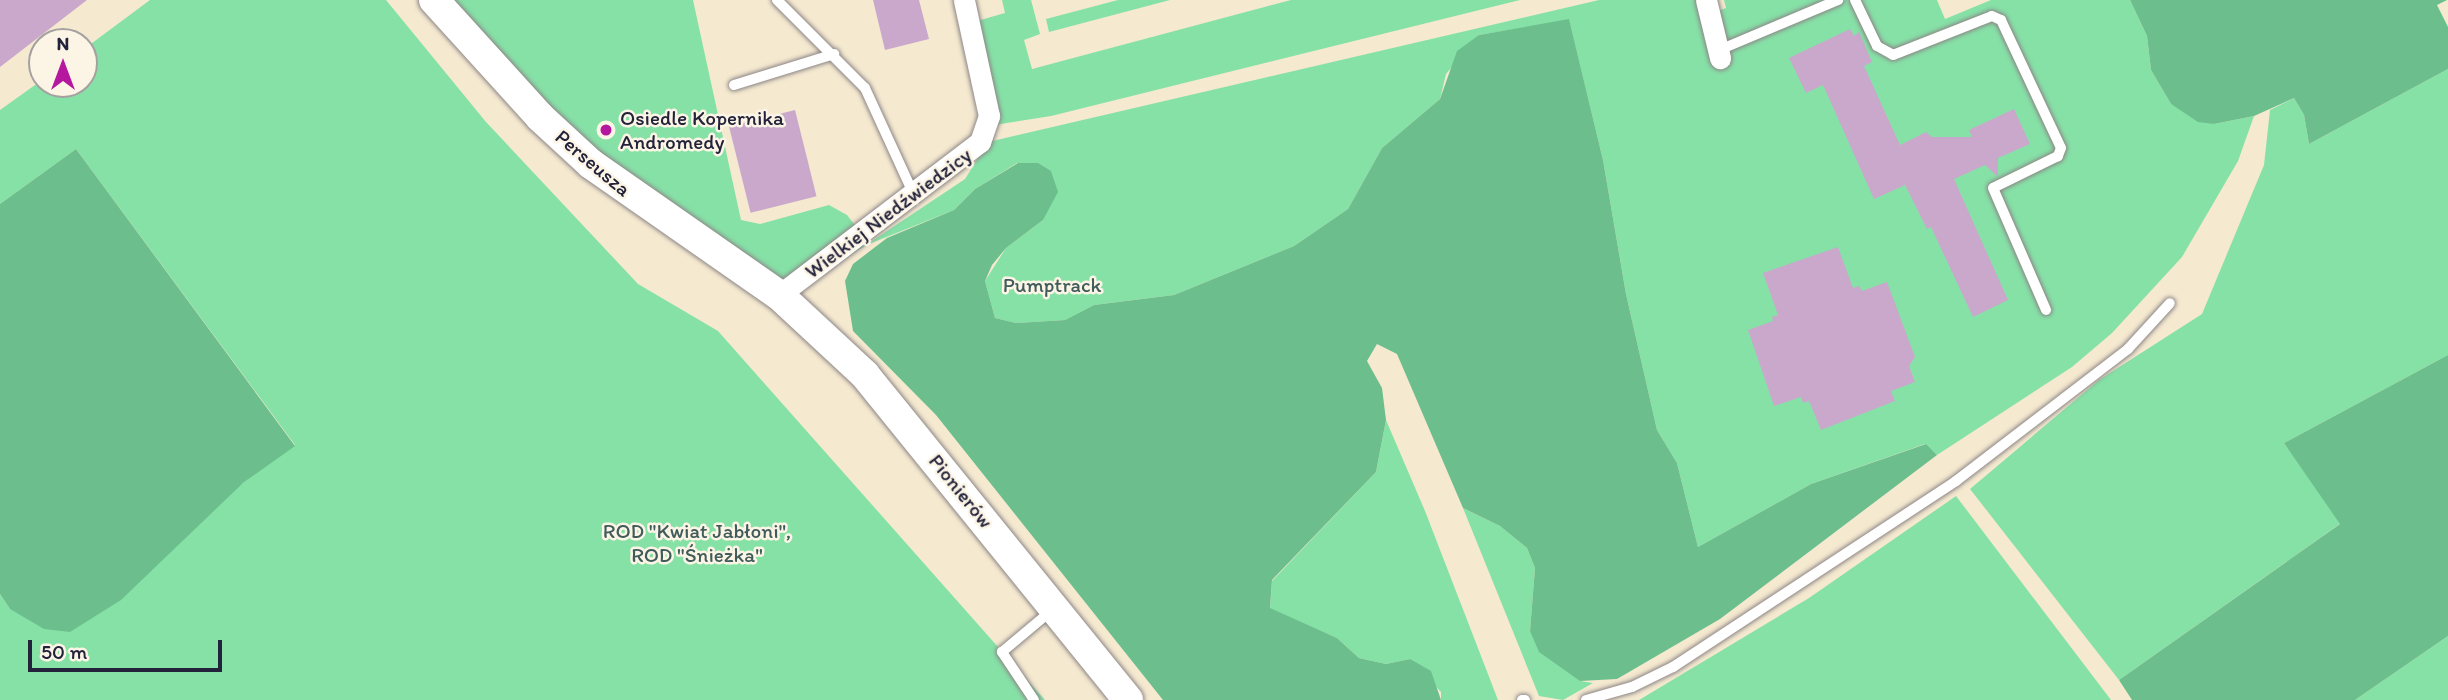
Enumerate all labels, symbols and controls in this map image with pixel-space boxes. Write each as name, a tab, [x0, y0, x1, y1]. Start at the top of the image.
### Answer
north arrow	[28, 28, 98, 98]
text: N	[57, 32, 69, 55]
place label: Osiedle Kopernika Andromedy	[620, 105, 784, 155]
marker: Osiedle Kopernika Andromedy	[598, 122, 614, 138]
street label: Perseusza	[550, 124, 636, 202]
street label: Wielkiej Niedźwiedzicy	[800, 142, 976, 284]
park label: Pumptrack	[1003, 272, 1101, 298]
street label: Pionierów	[923, 449, 999, 533]
park label: ROD "Kwiat Jabłoni", ROD "Śnieżka"	[604, 518, 790, 568]
scale bar	[32, 626, 226, 670]
text: 50 m	[41, 639, 87, 664]

